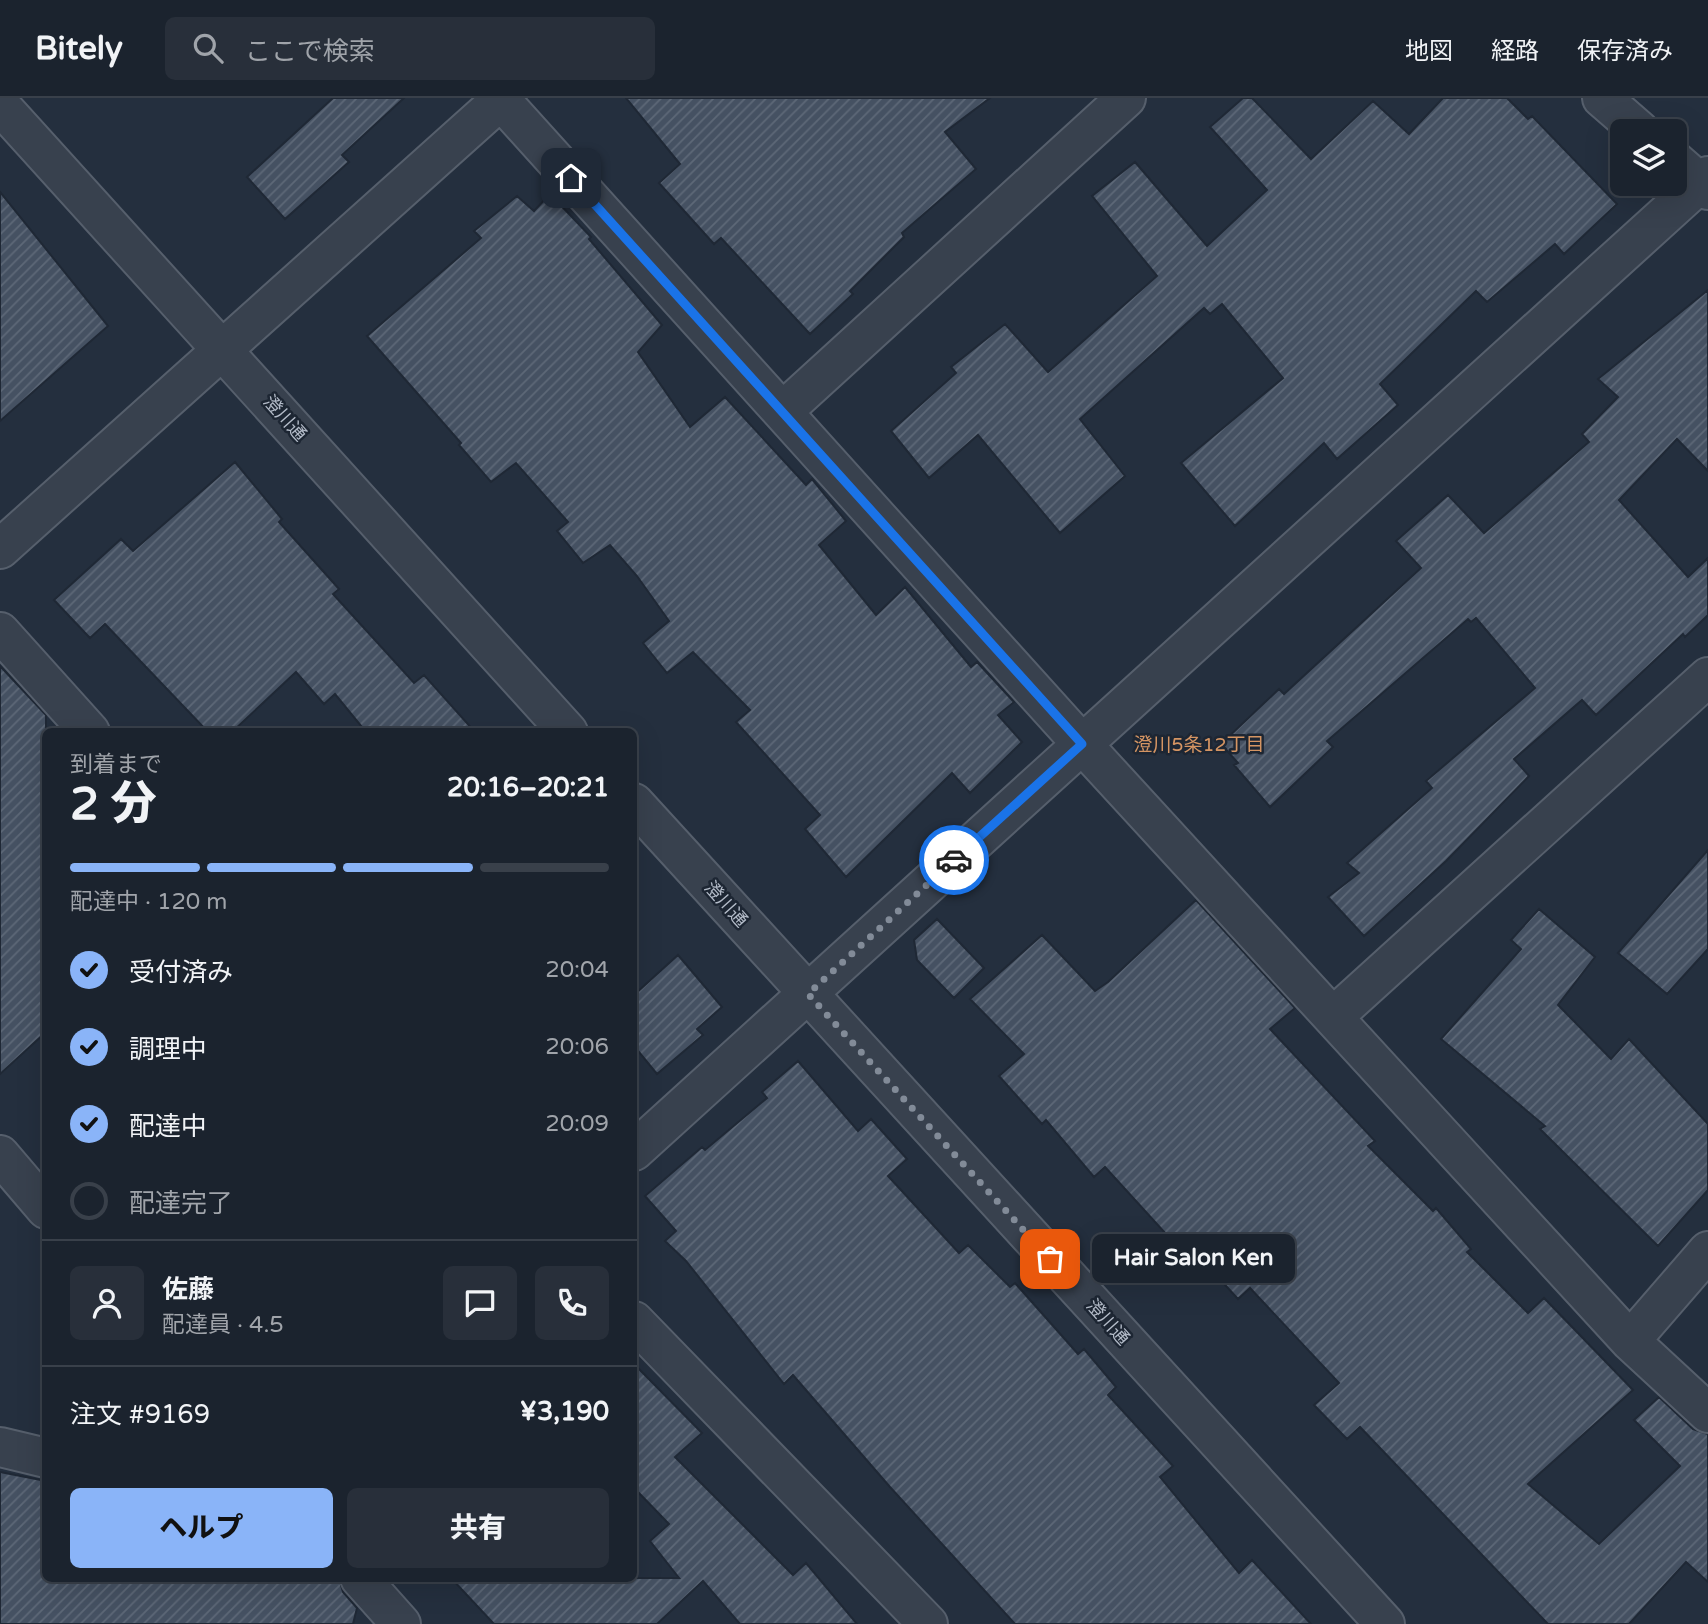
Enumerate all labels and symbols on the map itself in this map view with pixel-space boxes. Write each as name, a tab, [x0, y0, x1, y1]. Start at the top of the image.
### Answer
pin	[541, 148, 601, 208]
street label: 澄川通	[259, 391, 311, 445]
district label: 澄川5条12丁目	[1134, 734, 1264, 756]
courier	[919, 825, 989, 895]
street label: 澄川通	[700, 877, 752, 931]
pin	[1020, 1229, 1080, 1289]
callout: Hair Salon Ken	[1092, 1234, 1295, 1284]
street label: 澄川通	[1082, 1295, 1134, 1349]

